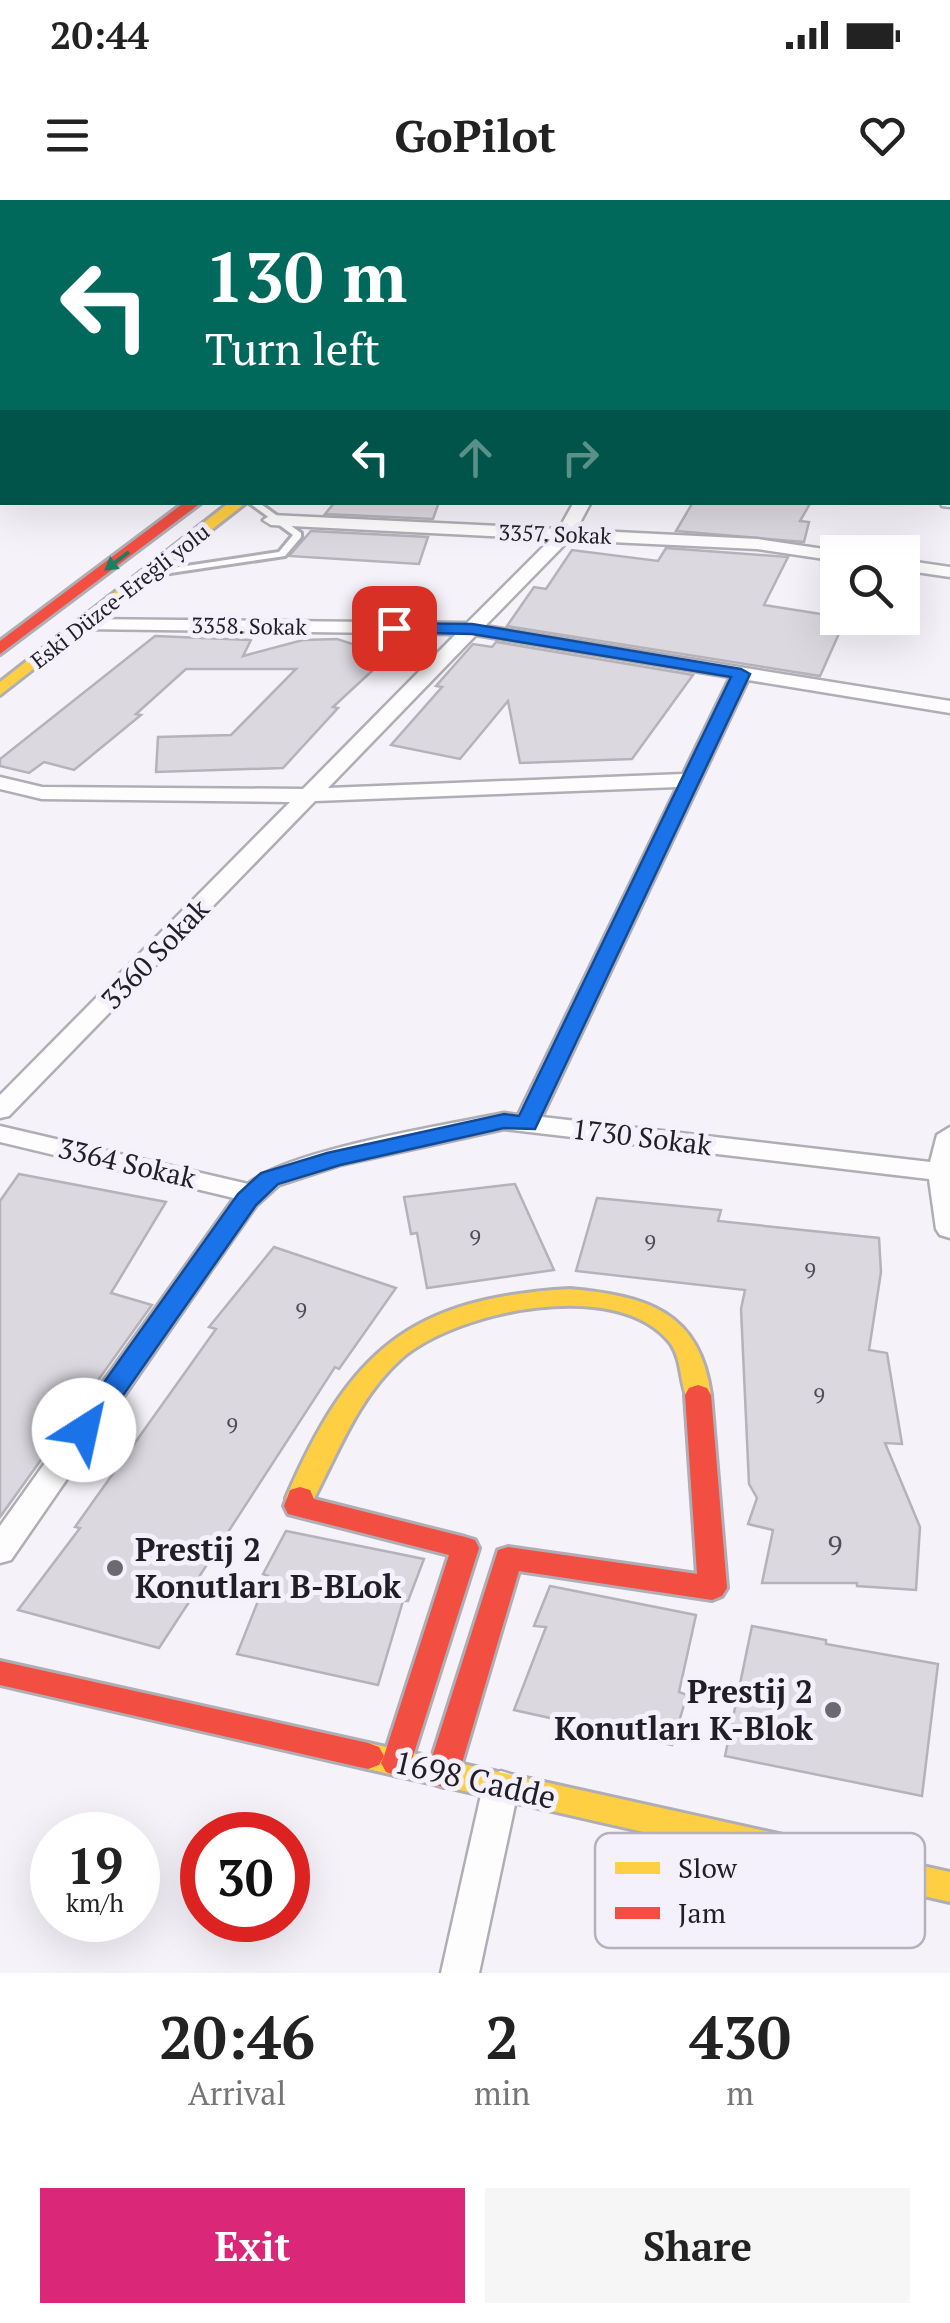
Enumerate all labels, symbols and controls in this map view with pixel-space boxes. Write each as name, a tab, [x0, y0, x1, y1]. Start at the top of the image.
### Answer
text: 20:44	[50, 10, 149, 60]
text: GoPilot	[394, 105, 556, 165]
icon: menu	[40, 108, 95, 163]
icon: heart	[855, 108, 910, 163]
text: 130 m	[205, 229, 407, 322]
icon: left	[40, 240, 170, 370]
text: Turn left	[205, 318, 380, 378]
icon: left	[343, 430, 398, 485]
icon: ahead	[448, 430, 503, 485]
icon: right	[553, 430, 608, 485]
street label: Eski Düzce-Ereğli yolu	[24, 516, 215, 675]
street label: 3357. Sokak	[498, 517, 613, 550]
map controls	[820, 535, 920, 635]
button: search	[820, 535, 920, 635]
one-way arrow	[104, 551, 130, 571]
pin	[352, 586, 437, 671]
icon: arrive	[367, 601, 422, 656]
street label: 3358. Sokak	[191, 610, 308, 641]
street label: 3360 Sokak	[93, 890, 217, 1017]
street label: 1730 Sokak	[570, 1110, 714, 1163]
street label: 3364 Sokak	[55, 1129, 200, 1196]
house number: 9	[469, 1222, 481, 1251]
house number: 9	[644, 1227, 656, 1256]
house number: 9	[804, 1255, 816, 1284]
house number: 9	[295, 1295, 307, 1324]
position arrow	[32, 1378, 136, 1482]
house number: 9	[813, 1380, 825, 1409]
house number: 9	[226, 1410, 238, 1439]
house number: 9	[828, 1526, 842, 1563]
place label: Prestij 2 Konutları B-BLok	[135, 1528, 402, 1607]
marker: Prestij 2 Konutları B-BLok	[104, 1557, 126, 1579]
place label: Prestij 2 Konutları K-Blok	[554, 1670, 813, 1749]
marker: Prestij 2 Konutları K-Blok	[822, 1699, 844, 1721]
street label: 1698 Cadde	[390, 1740, 560, 1818]
speed limit sign: 30	[180, 1812, 310, 1942]
text: 19	[67, 1832, 123, 1898]
legend	[595, 1833, 925, 1948]
text: Slow	[678, 1849, 738, 1886]
text: km/h	[66, 1886, 124, 1919]
text: Jam	[678, 1894, 726, 1931]
text: 20:46	[159, 1997, 315, 2076]
text: 2	[485, 1997, 519, 2076]
text: 430	[689, 1997, 791, 2076]
text: Arrival	[188, 2072, 286, 2114]
text: min	[474, 2072, 530, 2114]
text: m	[726, 2072, 754, 2114]
button: Exit	[40, 2188, 465, 2303]
button: Share	[485, 2188, 910, 2303]

